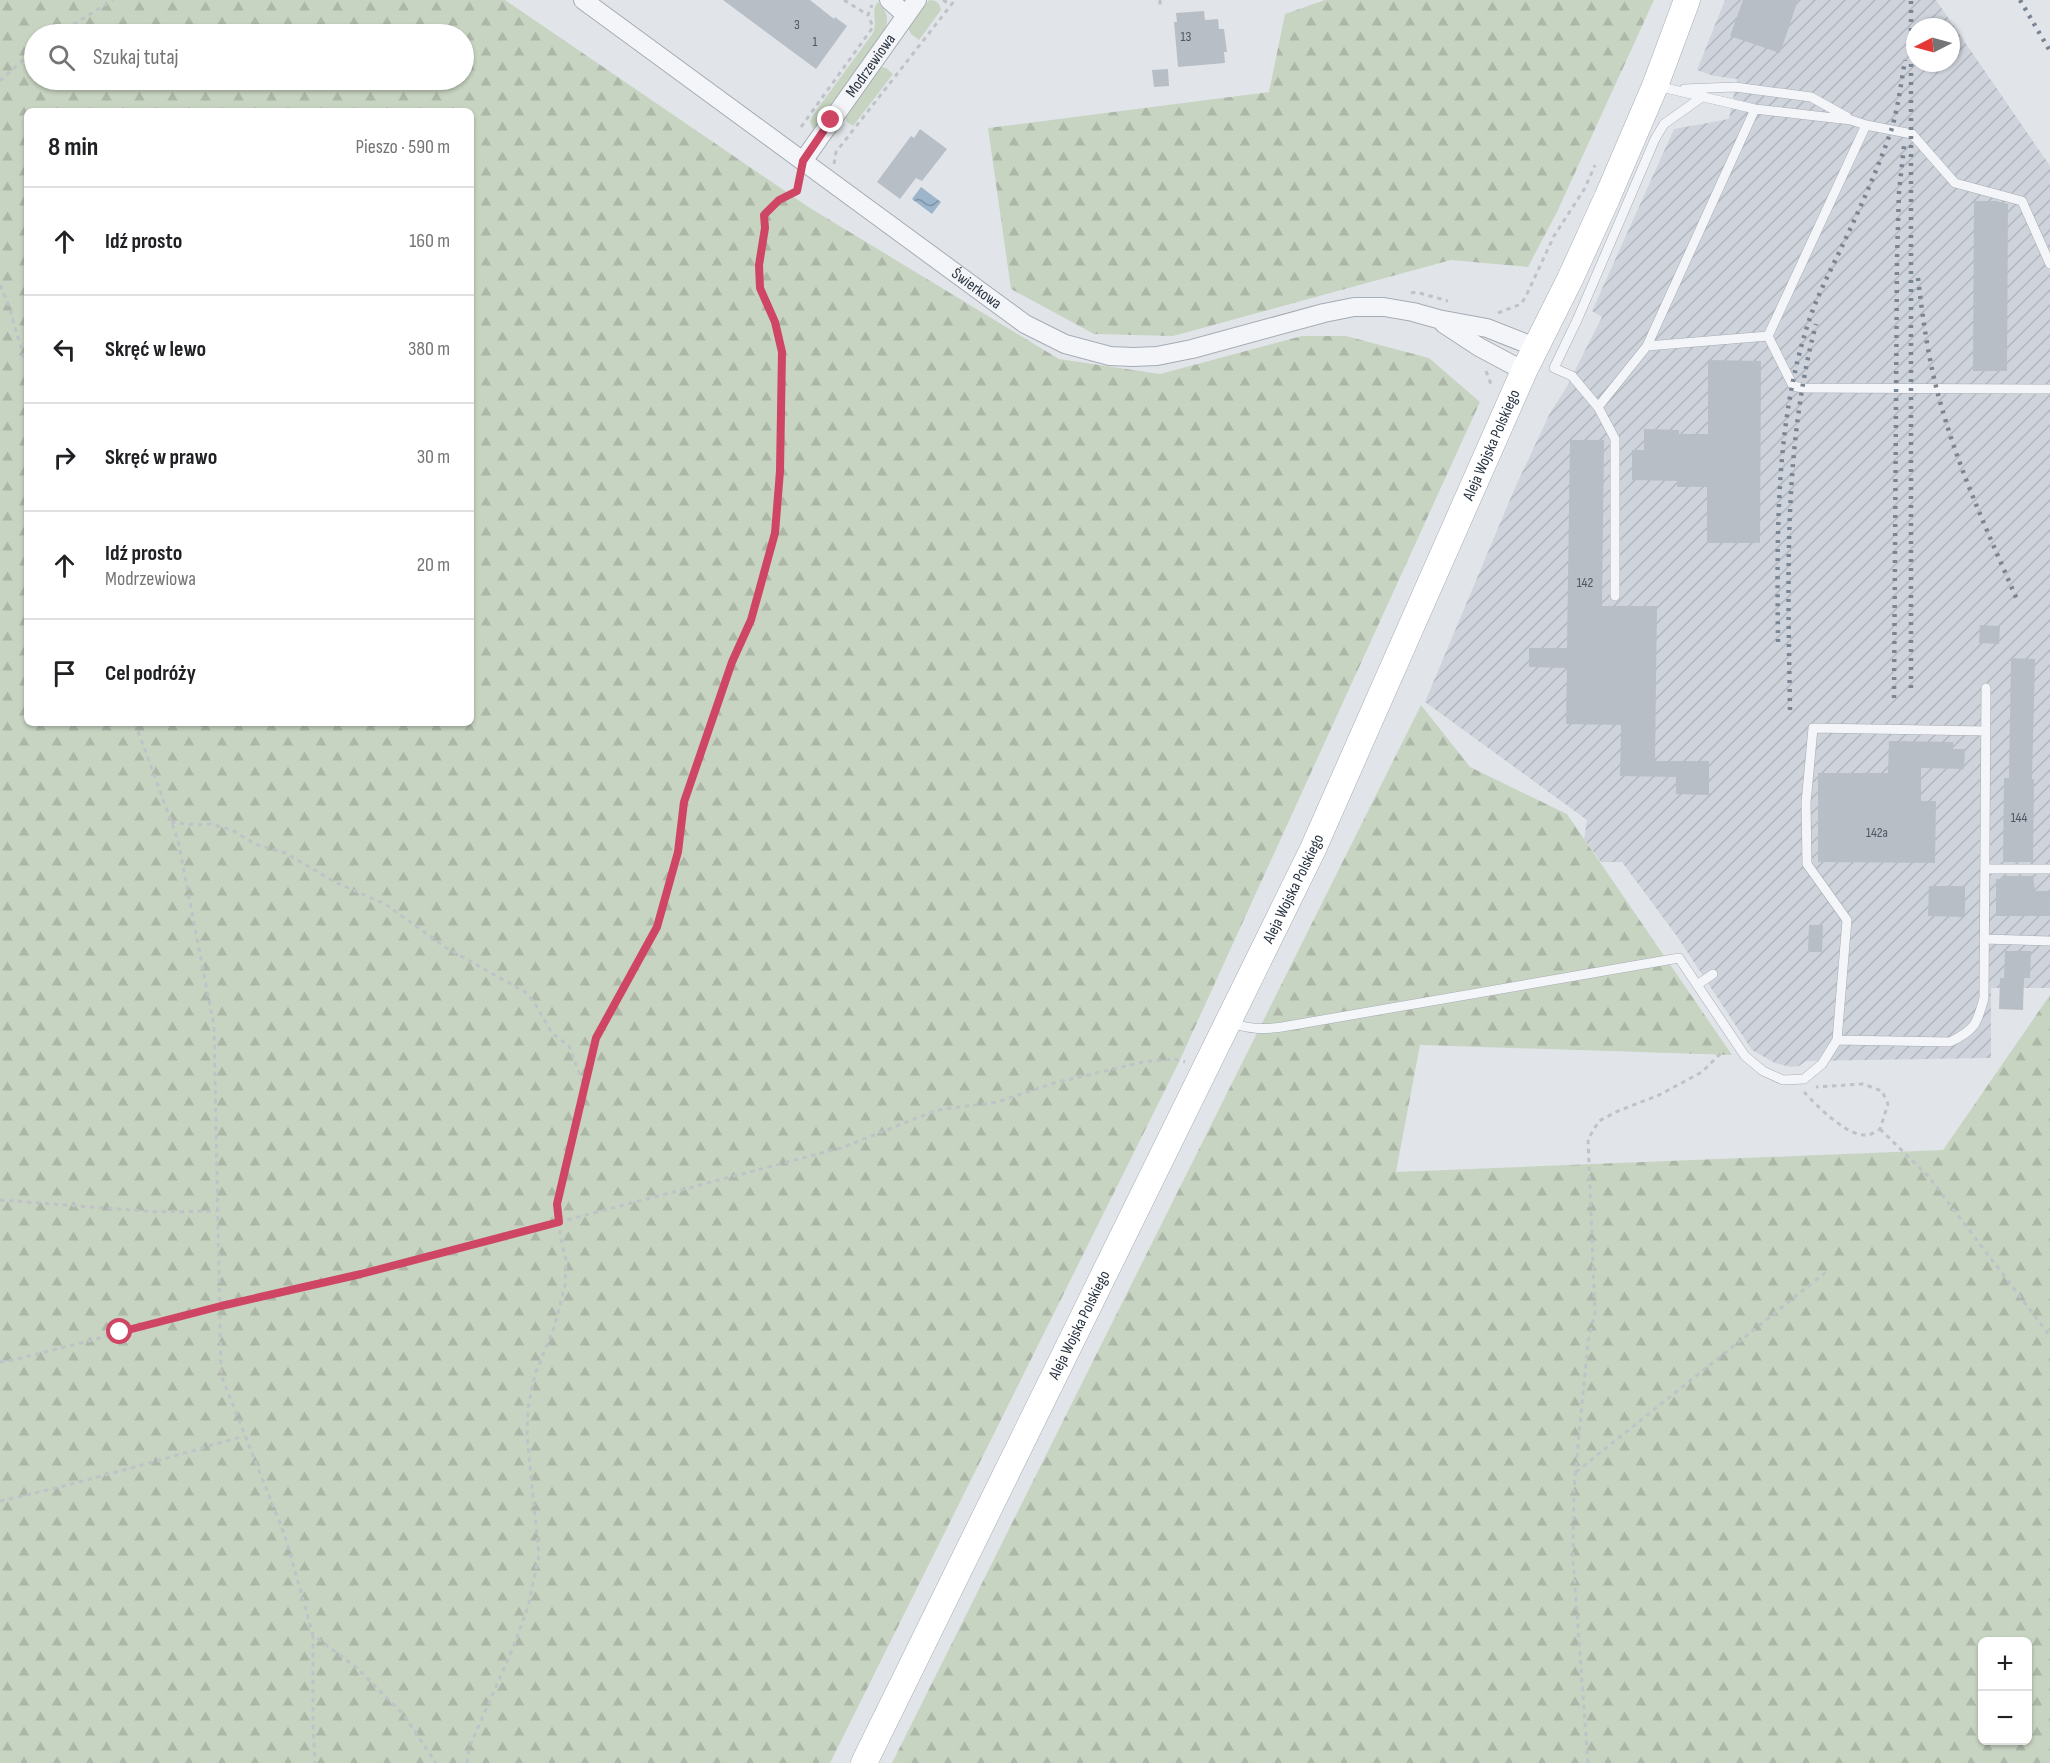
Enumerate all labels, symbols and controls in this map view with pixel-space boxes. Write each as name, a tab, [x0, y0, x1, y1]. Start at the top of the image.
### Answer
house number: 3	[794, 16, 800, 33]
north arrow	[1906, 18, 1960, 72]
search box	[24, 24, 474, 90]
house number: 13	[1181, 28, 1192, 45]
street label: Modrzewiowa	[842, 30, 899, 101]
house number: 1	[813, 33, 818, 50]
icon: search	[45, 41, 78, 74]
text: Szukaj tutaj	[93, 44, 179, 71]
route end	[817, 106, 843, 132]
text: 8 min	[48, 132, 98, 163]
text: Pieszo · 590 m	[356, 135, 450, 159]
icon: ahead	[48, 225, 81, 258]
text: Idź prosto	[105, 228, 182, 255]
text: 160 m	[409, 229, 450, 253]
street label: Świerkowa	[948, 264, 1005, 313]
icon: left	[48, 333, 81, 366]
text: Skręć w lewo	[105, 336, 206, 363]
text: 380 m	[408, 337, 450, 361]
street label: Aleja Wojska Polskiego	[1458, 387, 1524, 504]
icon: right	[48, 441, 81, 474]
text: Skręć w prawo	[105, 444, 217, 471]
text: 30 m	[417, 445, 450, 469]
text: Idź prosto	[105, 540, 182, 567]
icon: ahead	[48, 549, 81, 582]
text: 20 m	[417, 553, 450, 577]
text: Modrzewiowa	[105, 567, 196, 591]
house number: 142	[1577, 574, 1594, 591]
icon: arrive	[48, 657, 81, 690]
text: Cel podróży	[105, 660, 196, 687]
house number: 144	[2011, 809, 2027, 826]
house number: 142a	[1866, 824, 1888, 841]
street label: Aleja Wojska Polskiego	[1258, 831, 1328, 947]
street label: Aleja Wojska Polskiego	[1044, 1267, 1114, 1383]
route start	[106, 1318, 132, 1344]
map controls	[1978, 1637, 2032, 1745]
button: +	[1978, 1637, 2032, 1691]
button: −	[1978, 1691, 2032, 1745]

